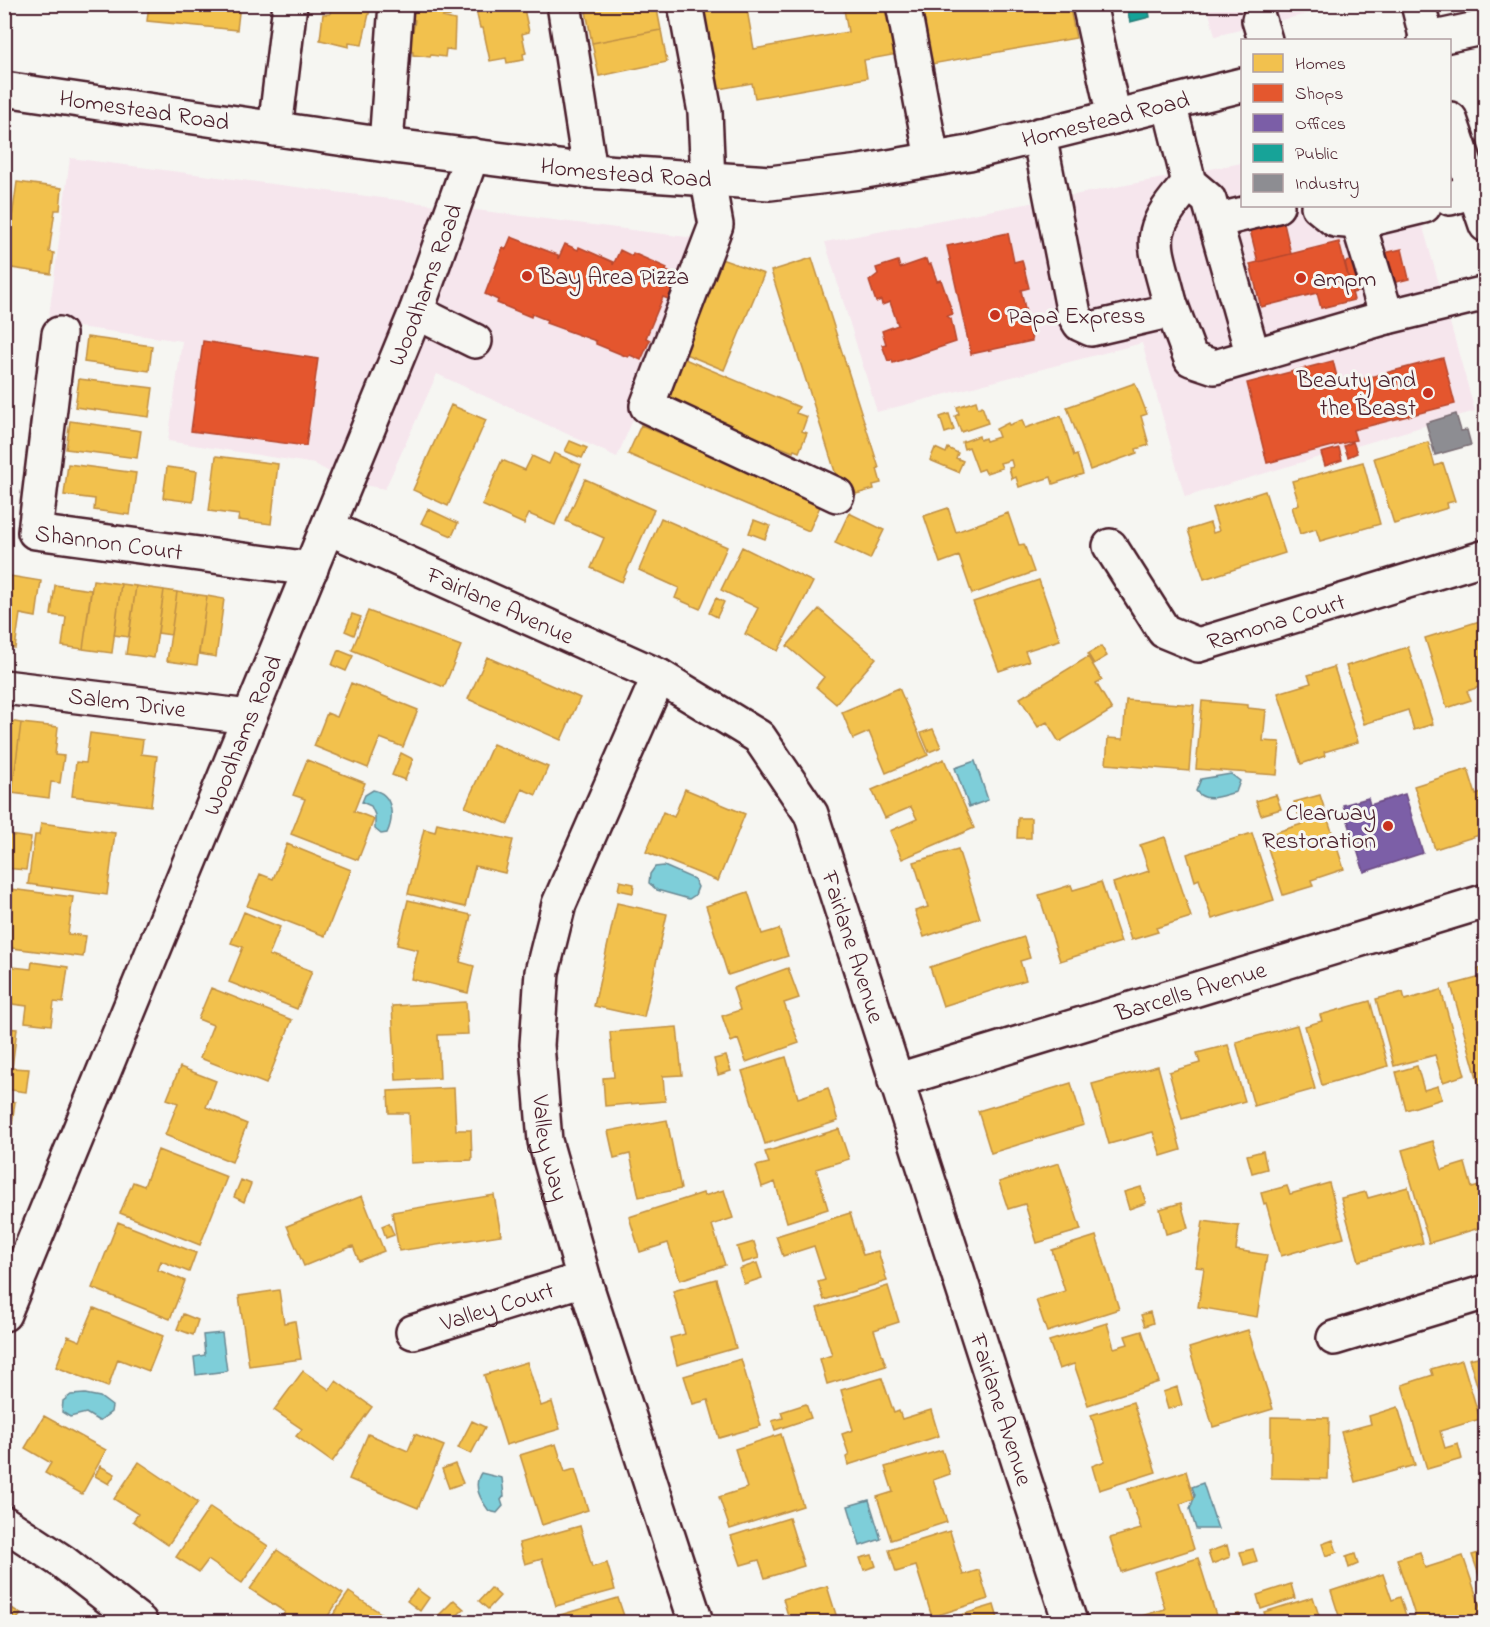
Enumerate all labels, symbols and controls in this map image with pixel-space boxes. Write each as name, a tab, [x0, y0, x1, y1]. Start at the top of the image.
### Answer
legend	[1241, 39, 1451, 207]
text: Homes	[1295, 52, 1346, 78]
street label: Homestead Road	[57, 82, 232, 142]
text: Shops	[1295, 82, 1343, 108]
street label: Homestead Road	[1019, 84, 1194, 159]
text: Offices	[1295, 112, 1346, 138]
text: Public	[1295, 142, 1338, 168]
street label: Homestead Road	[538, 150, 713, 199]
text: Industry	[1295, 172, 1359, 198]
street label: Woodhams Road	[381, 199, 473, 372]
place label: Bay Area Pizza	[538, 261, 689, 297]
place label: ampm	[1313, 263, 1376, 298]
marker: Bay Area Pizza	[520, 269, 534, 283]
marker: ampm	[1294, 271, 1308, 285]
place label: Papa Express	[1007, 300, 1145, 335]
marker: Papa Express	[988, 308, 1002, 322]
place label: Beauty and the Beast	[1296, 364, 1417, 427]
marker: Beauty and the Beast	[1421, 386, 1435, 400]
street label: Shannon Court	[33, 517, 185, 572]
street label: Fairlane Avenue	[419, 559, 579, 656]
street label: Ramona Court	[1203, 586, 1350, 661]
street label: Woodhams Road	[196, 650, 293, 821]
street label: Salem Drive	[66, 680, 188, 729]
place label: Clearway Restoration	[1262, 797, 1376, 860]
marker: Clearway Restoration	[1381, 819, 1395, 833]
street label: Fairlane Avenue	[810, 866, 892, 1028]
street label: Barcells Avenue	[1111, 954, 1271, 1033]
street label: Valley Way	[521, 1093, 576, 1206]
street label: Valley Court	[436, 1274, 559, 1343]
street label: Fairlane Avenue	[958, 1329, 1040, 1491]

